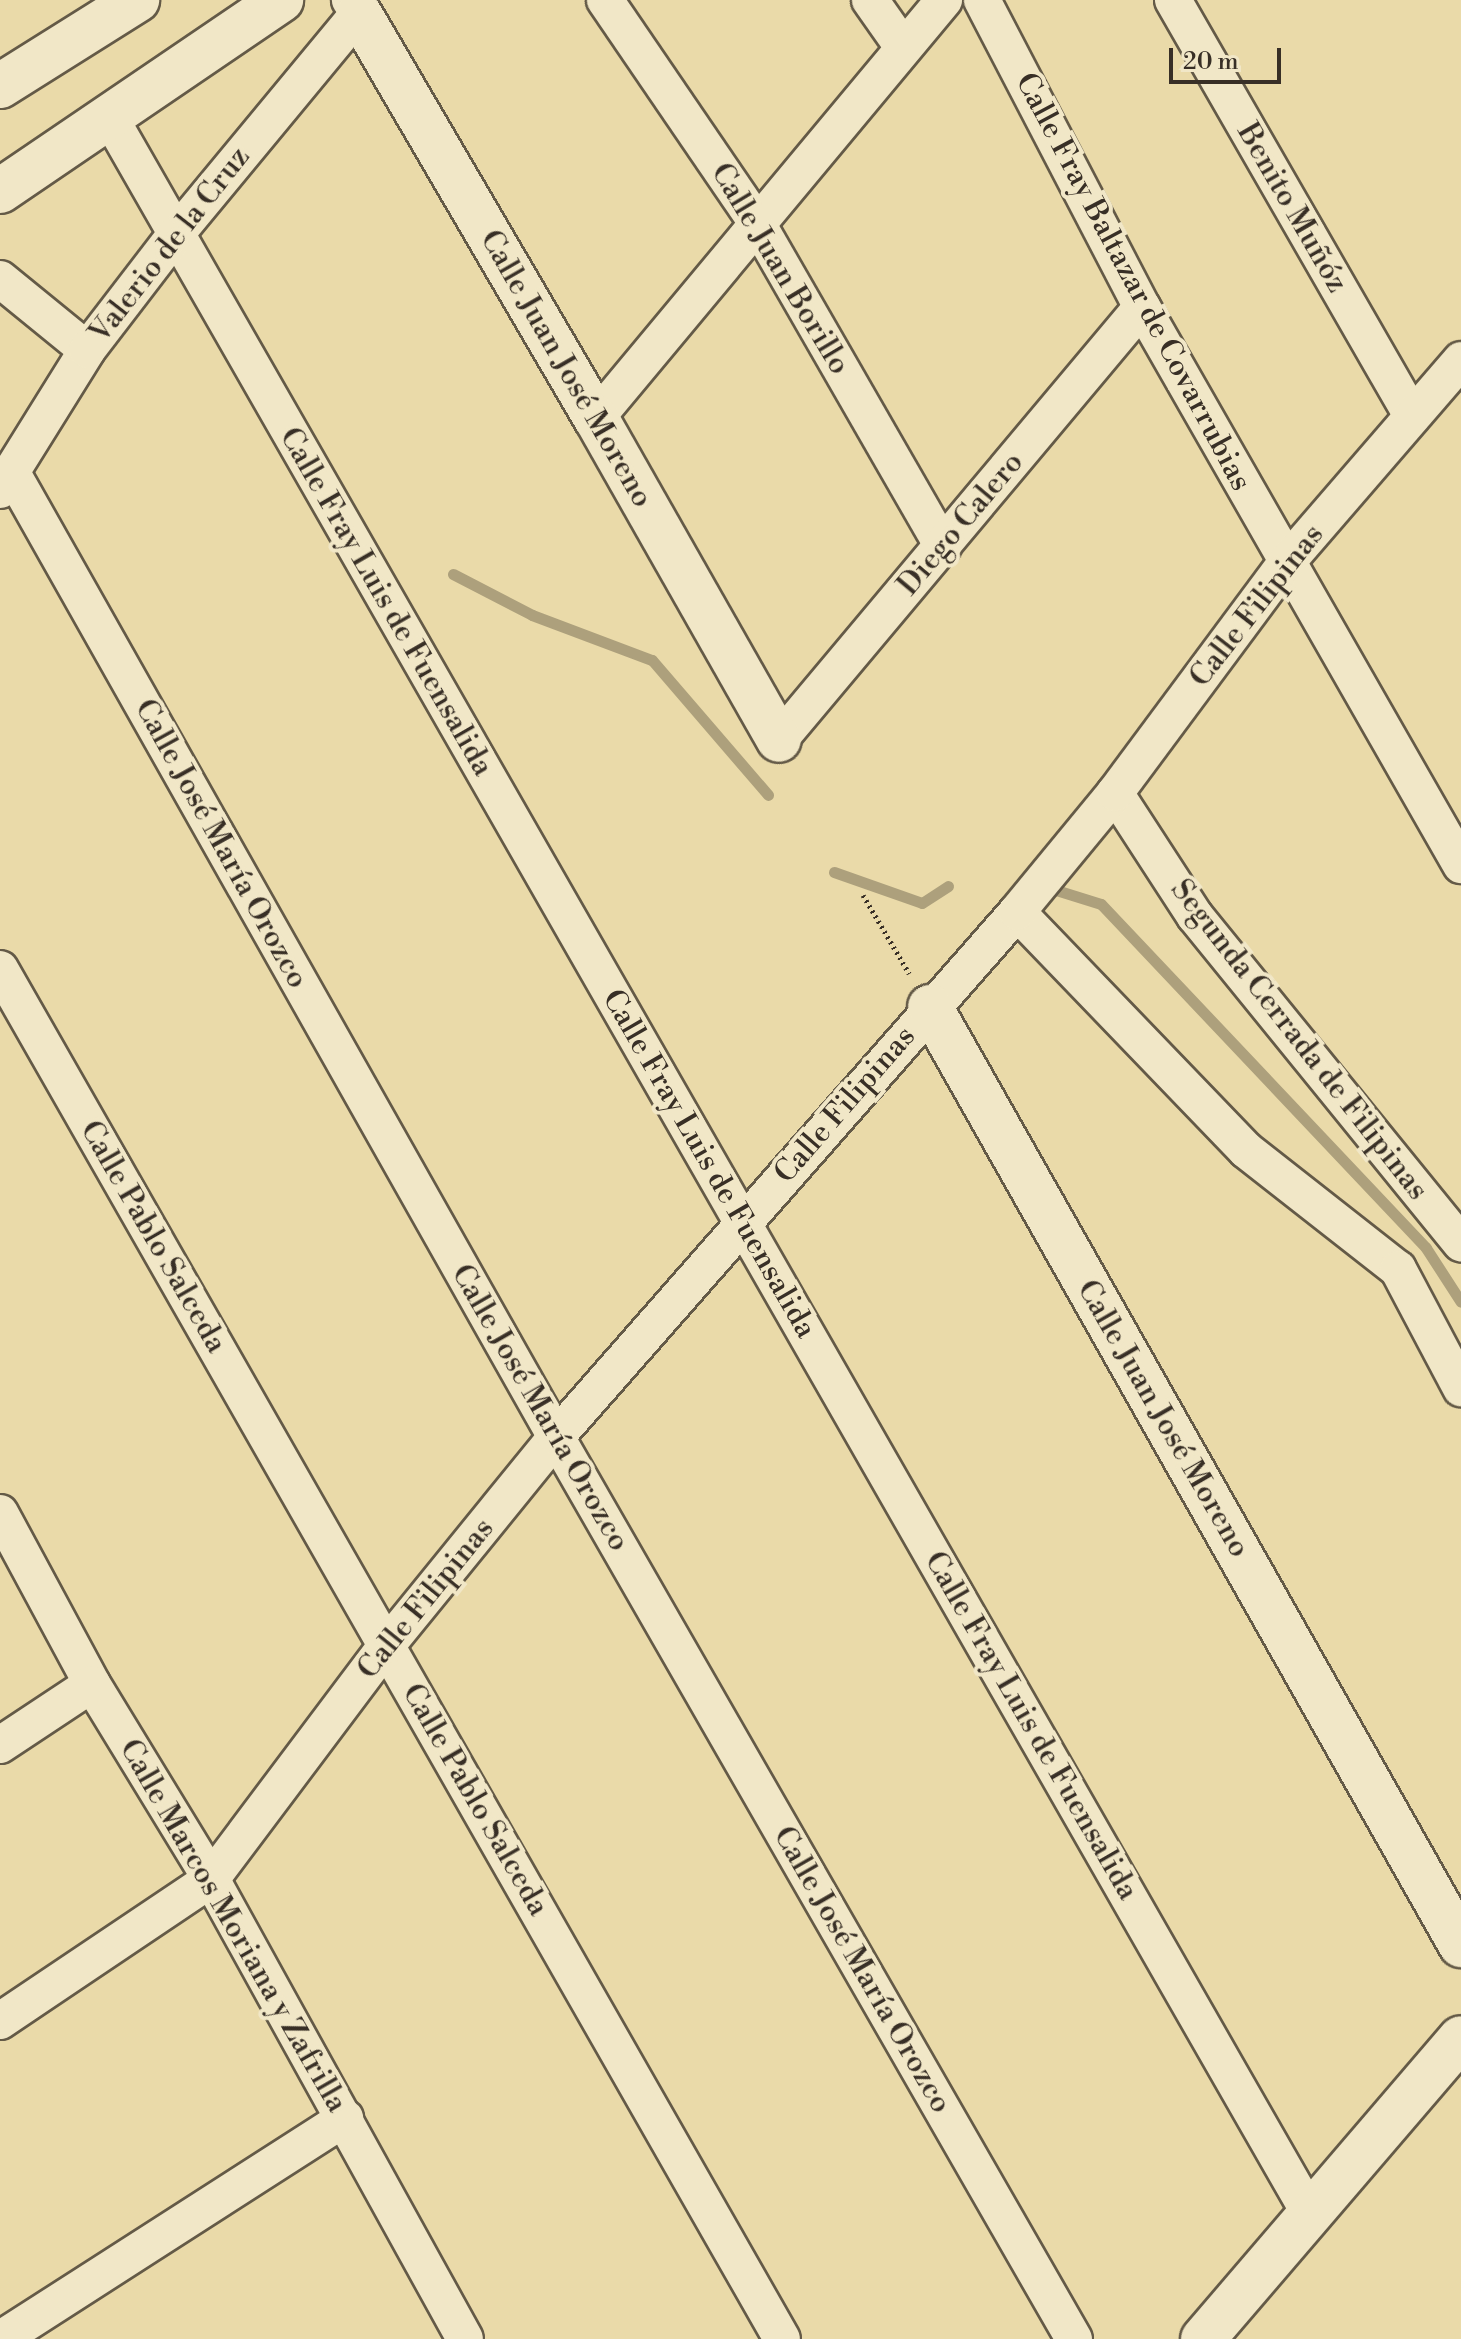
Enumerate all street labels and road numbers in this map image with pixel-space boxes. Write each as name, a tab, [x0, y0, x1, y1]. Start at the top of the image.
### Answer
street label: Calle Fray Baltazar de Covarrubias	[1007, 67, 1259, 497]
street label: Benito Muñóz	[1229, 117, 1355, 299]
street label: Valerio de la Cruz	[82, 140, 258, 350]
street label: Calle Juan Borillo	[703, 157, 857, 381]
street label: Calle Juan José Moreno	[472, 224, 660, 514]
street label: Calle Fray Luis de Fuensalida	[271, 421, 501, 783]
street label: Diego Calero	[891, 445, 1031, 603]
street label: Calle Filipinas	[1182, 518, 1332, 694]
street label: Calle José María Orozco	[126, 693, 316, 995]
street label: Segunda Cerrada de Filipinas	[1163, 873, 1435, 1207]
street label: Calle Fray Luis de Fuensalida	[594, 983, 824, 1345]
street label: Calle Filipinas	[767, 1019, 923, 1191]
street label: Calle Pablo Salceda	[72, 1115, 234, 1359]
street label: Calle José María Orozco	[443, 1258, 637, 1558]
street label: Calle Juan José Moreno	[1069, 1274, 1257, 1564]
street label: Calle Filipinas	[350, 1511, 502, 1687]
street label: Calle Fray Luis de Fuensalida	[916, 1545, 1146, 1907]
street label: Calle Pablo Salceda	[394, 1678, 556, 1922]
street label: Calle Marcos Moriana y Zafrilla	[111, 1733, 355, 2119]
street label: Calle José María Orozco	[765, 1820, 959, 2120]

